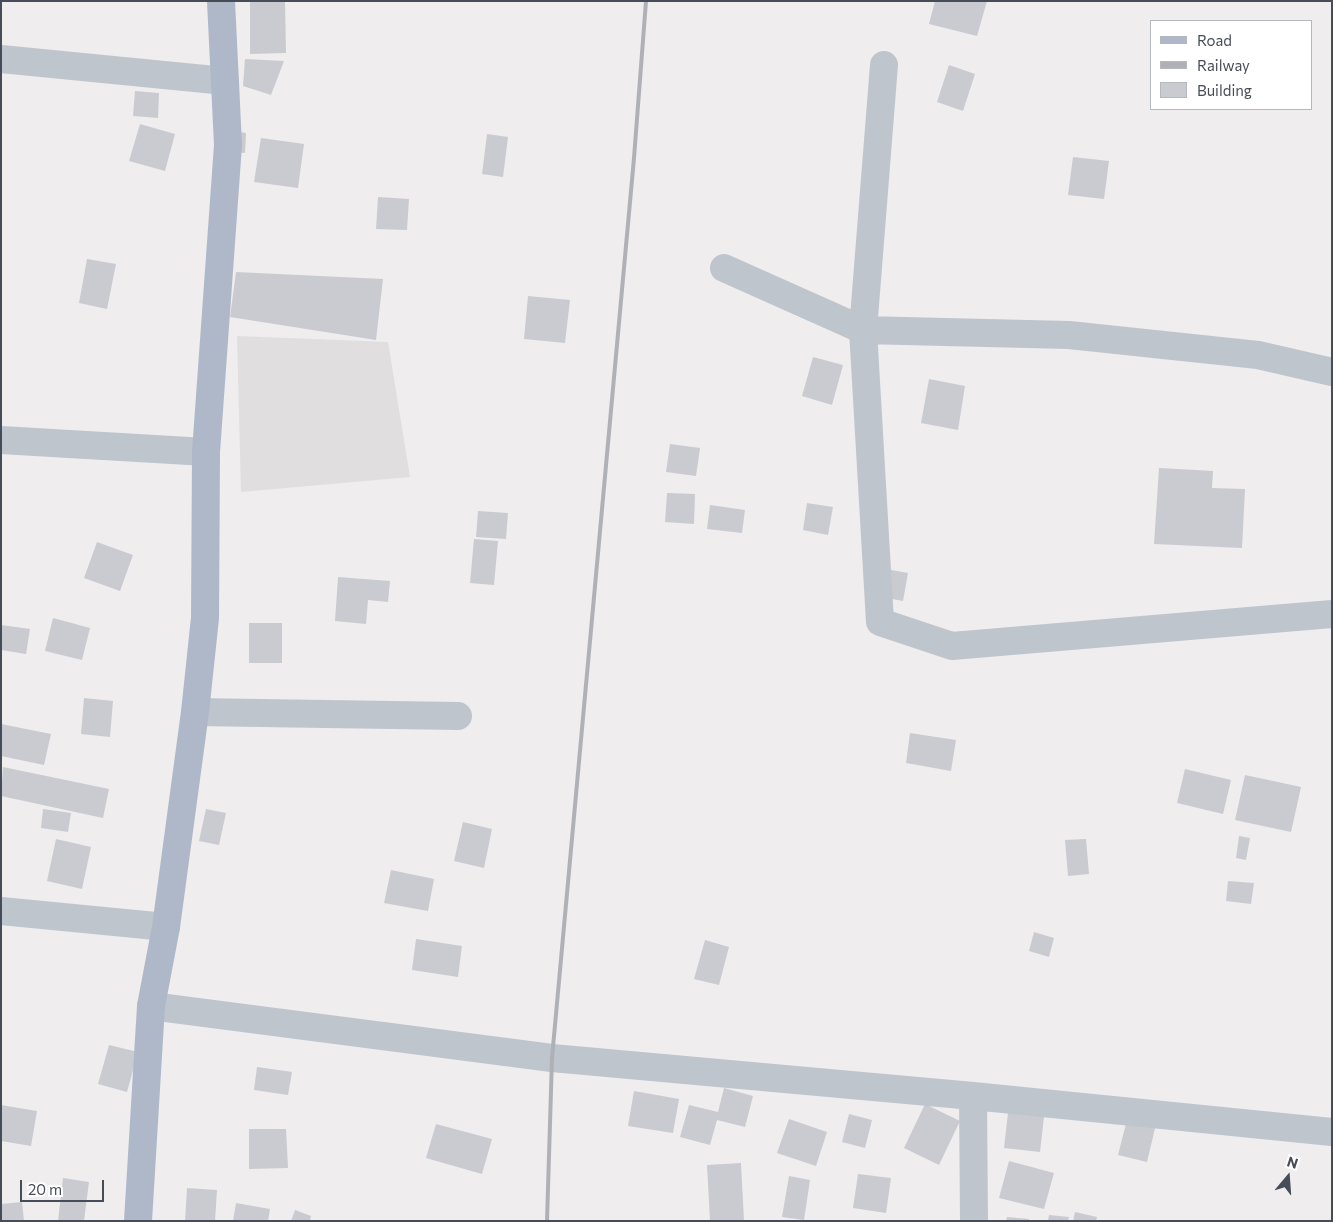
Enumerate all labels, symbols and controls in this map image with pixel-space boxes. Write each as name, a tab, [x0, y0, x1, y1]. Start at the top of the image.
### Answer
legend	[1150, 20, 1313, 110]
text: Road	[1197, 31, 1232, 49]
text: Railway	[1197, 56, 1250, 74]
text: Building	[1197, 81, 1252, 99]
north arrow	[1263, 1152, 1313, 1202]
text: N	[1285, 1153, 1300, 1172]
scale bar	[22, 1170, 106, 1202]
text: 20 m	[28, 1180, 62, 1198]

